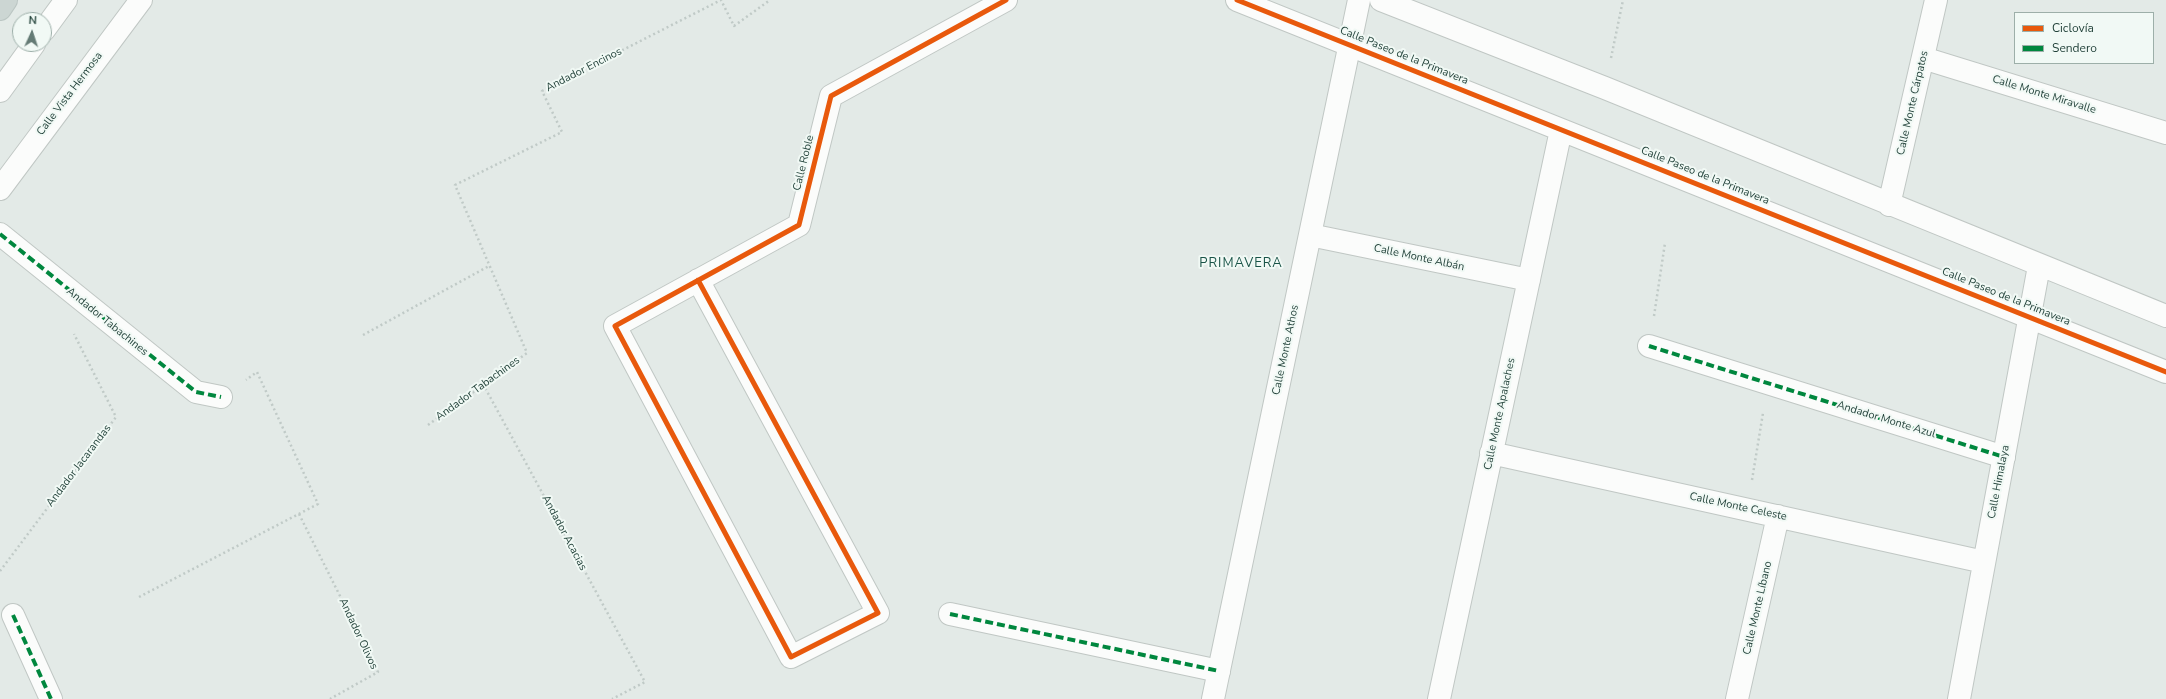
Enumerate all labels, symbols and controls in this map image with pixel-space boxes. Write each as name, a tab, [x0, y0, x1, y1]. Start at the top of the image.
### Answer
north arrow	[12, 12, 52, 52]
legend	[2014, 12, 2154, 64]
text: N	[28, 13, 37, 28]
text: Ciclovía	[2052, 20, 2094, 36]
street label: Calle Paseo de la Primavera	[1338, 24, 1470, 88]
text: Sendero	[2052, 40, 2097, 56]
street label: Andador Encinos	[544, 45, 624, 95]
street label: Calle Monte Cárpatos	[1895, 49, 1931, 157]
street label: Calle Vista Hermosa	[34, 50, 106, 138]
street label: Calle Monte Miravalle	[1991, 73, 2097, 117]
street label: Calle Roble	[791, 134, 817, 192]
street label: Calle Paseo de la Primavera	[1639, 144, 1771, 208]
street label: Calle Monte Albán	[1373, 242, 1465, 274]
district label: PRIMAVERA	[1199, 256, 1283, 272]
street label: Calle Paseo de la Primavera	[1940, 265, 2072, 329]
street label: Andador Tabachines	[64, 285, 150, 359]
street label: Calle Monte Athos	[1270, 304, 1302, 396]
street label: Andador Tabachines	[433, 354, 523, 424]
street label: Calle Monte Apalaches	[1482, 357, 1518, 471]
street label: Andador Monte Azul	[1835, 399, 1937, 441]
street label: Andador Jacarandas	[44, 422, 114, 510]
street label: Calle Himalaya	[1985, 444, 2013, 520]
street label: Calle Monte Celeste	[1688, 490, 1788, 524]
street label: Andador Acacias	[539, 493, 589, 573]
street label: Calle Monte Líbano	[1741, 560, 1775, 656]
street label: Andador Olivos	[336, 596, 380, 672]

